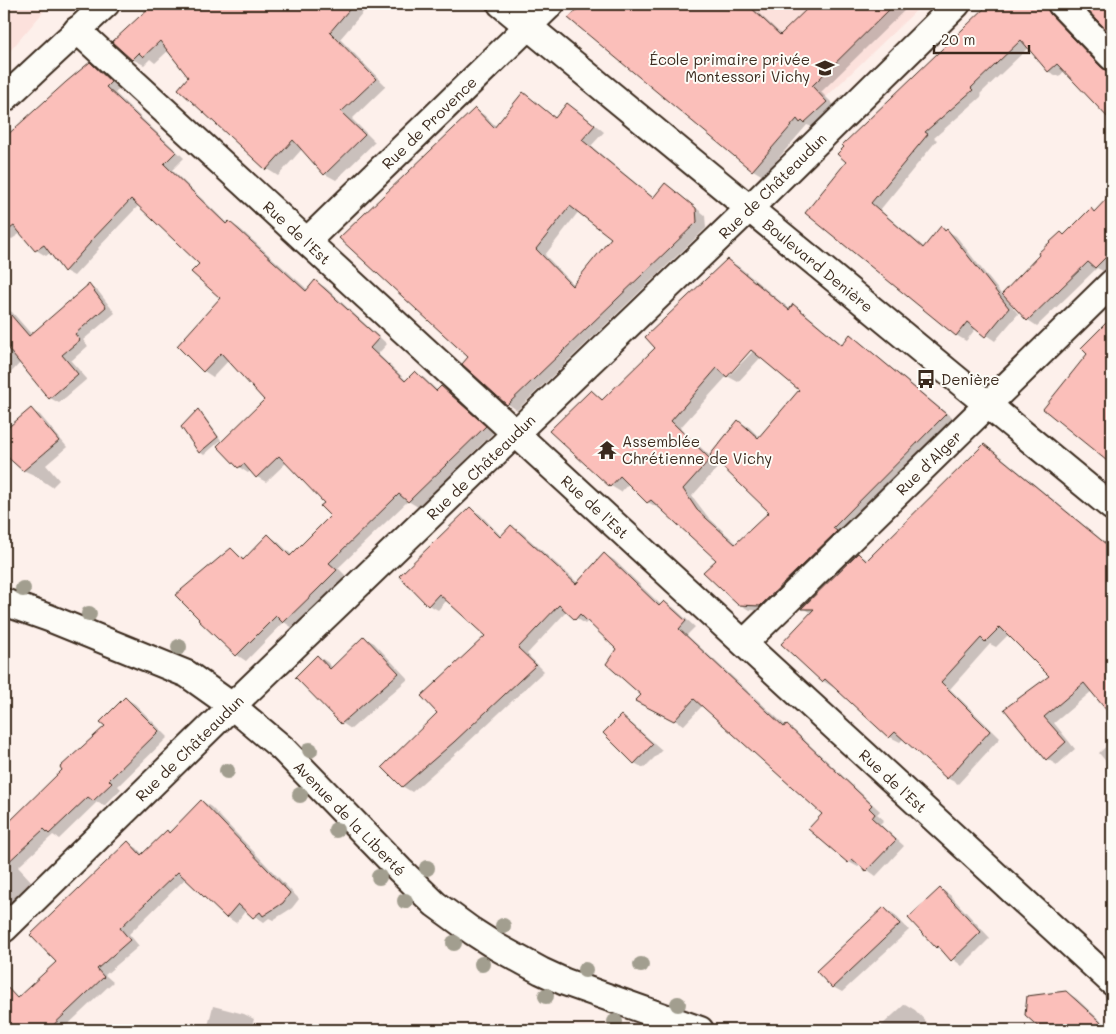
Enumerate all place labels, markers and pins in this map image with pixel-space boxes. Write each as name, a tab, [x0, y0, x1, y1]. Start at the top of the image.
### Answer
place label: École primaire privée Montessori Vichy	[650, 49, 810, 86]
school or university icon: École primaire privée Montessori Vichy	[814, 57, 836, 79]
bus stop icon: Denière	[915, 368, 937, 390]
place label: Denière	[941, 369, 1000, 389]
place label: Assemblée Chrétienne de Vichy	[622, 431, 772, 468]
temple icon: Assemblée Chrétienne de Vichy	[596, 439, 618, 461]

